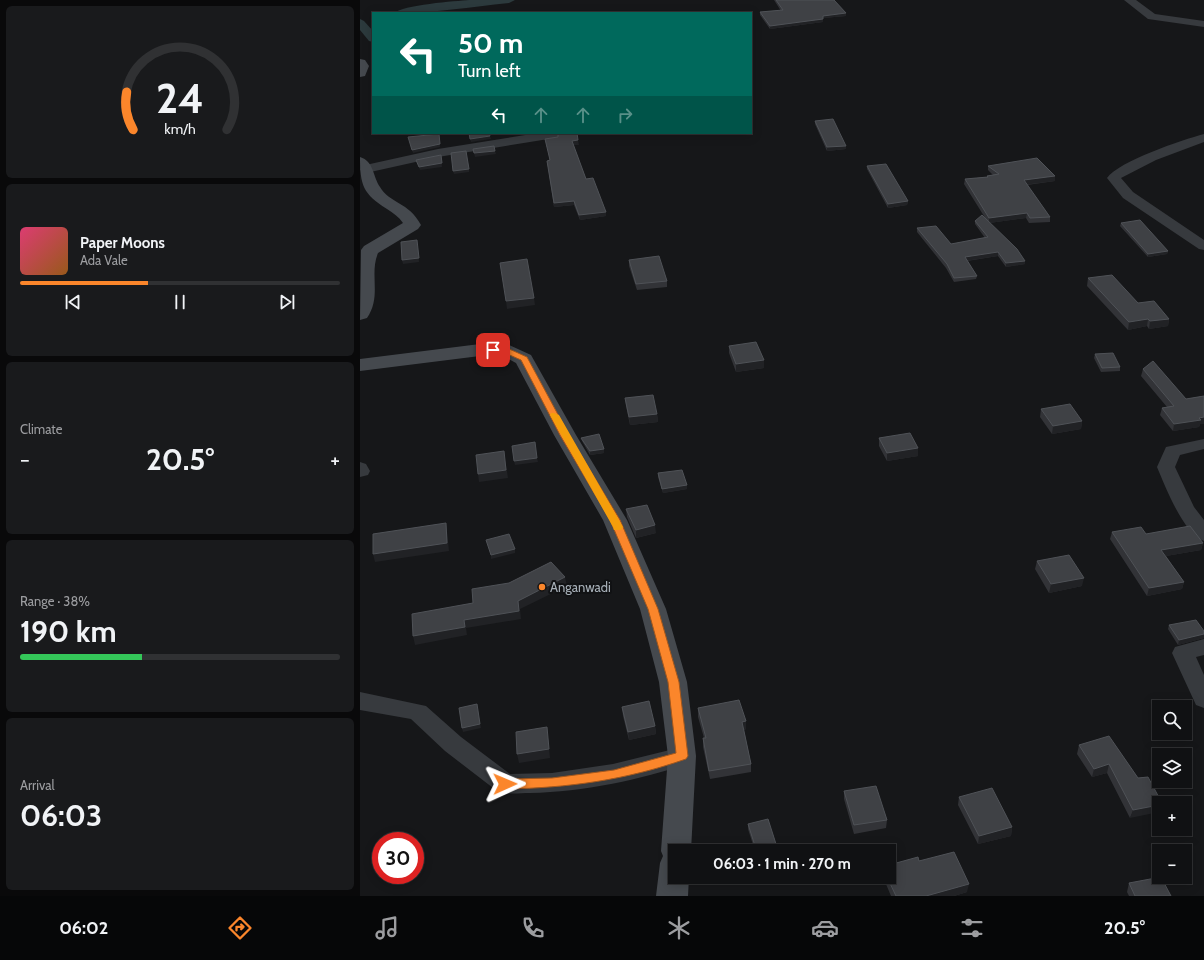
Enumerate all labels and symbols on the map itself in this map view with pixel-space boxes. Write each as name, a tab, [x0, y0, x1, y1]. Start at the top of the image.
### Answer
pin	[476, 333, 510, 367]
place label: Anganwadi	[550, 579, 611, 595]
marker: Anganwadi	[537, 582, 547, 592]
position arrow	[484, 763, 526, 805]
speed limit sign: 30	[372, 832, 424, 884]

